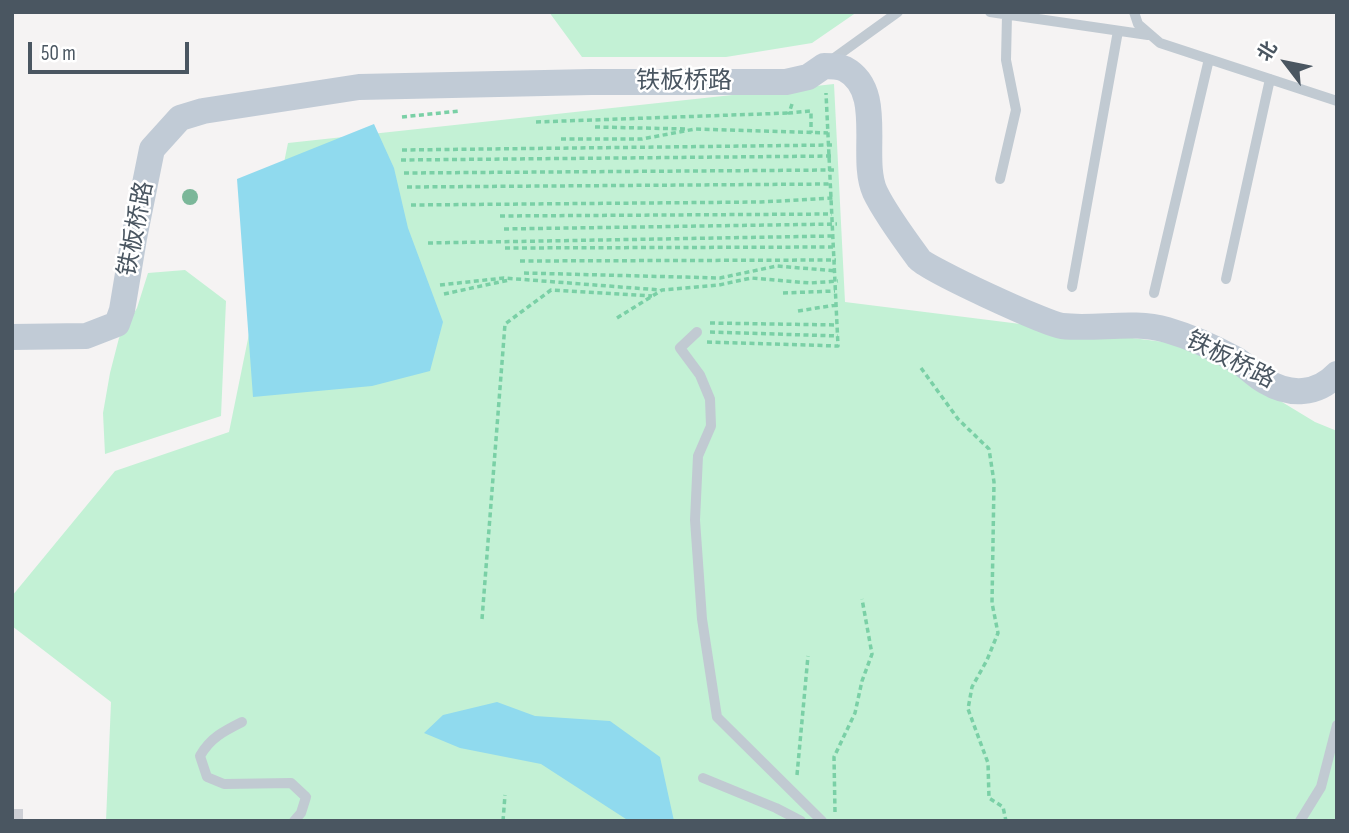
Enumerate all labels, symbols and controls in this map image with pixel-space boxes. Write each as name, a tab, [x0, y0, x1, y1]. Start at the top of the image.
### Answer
scale bar	[32, 28, 192, 72]
north arrow	[1251, 28, 1321, 98]
text: 北	[1253, 37, 1283, 66]
text: 50 m	[41, 41, 76, 66]
street label: 铁板桥路	[636, 68, 732, 96]
street label: 铁板桥路	[114, 179, 160, 279]
street label: 铁板桥路	[1181, 326, 1279, 396]

